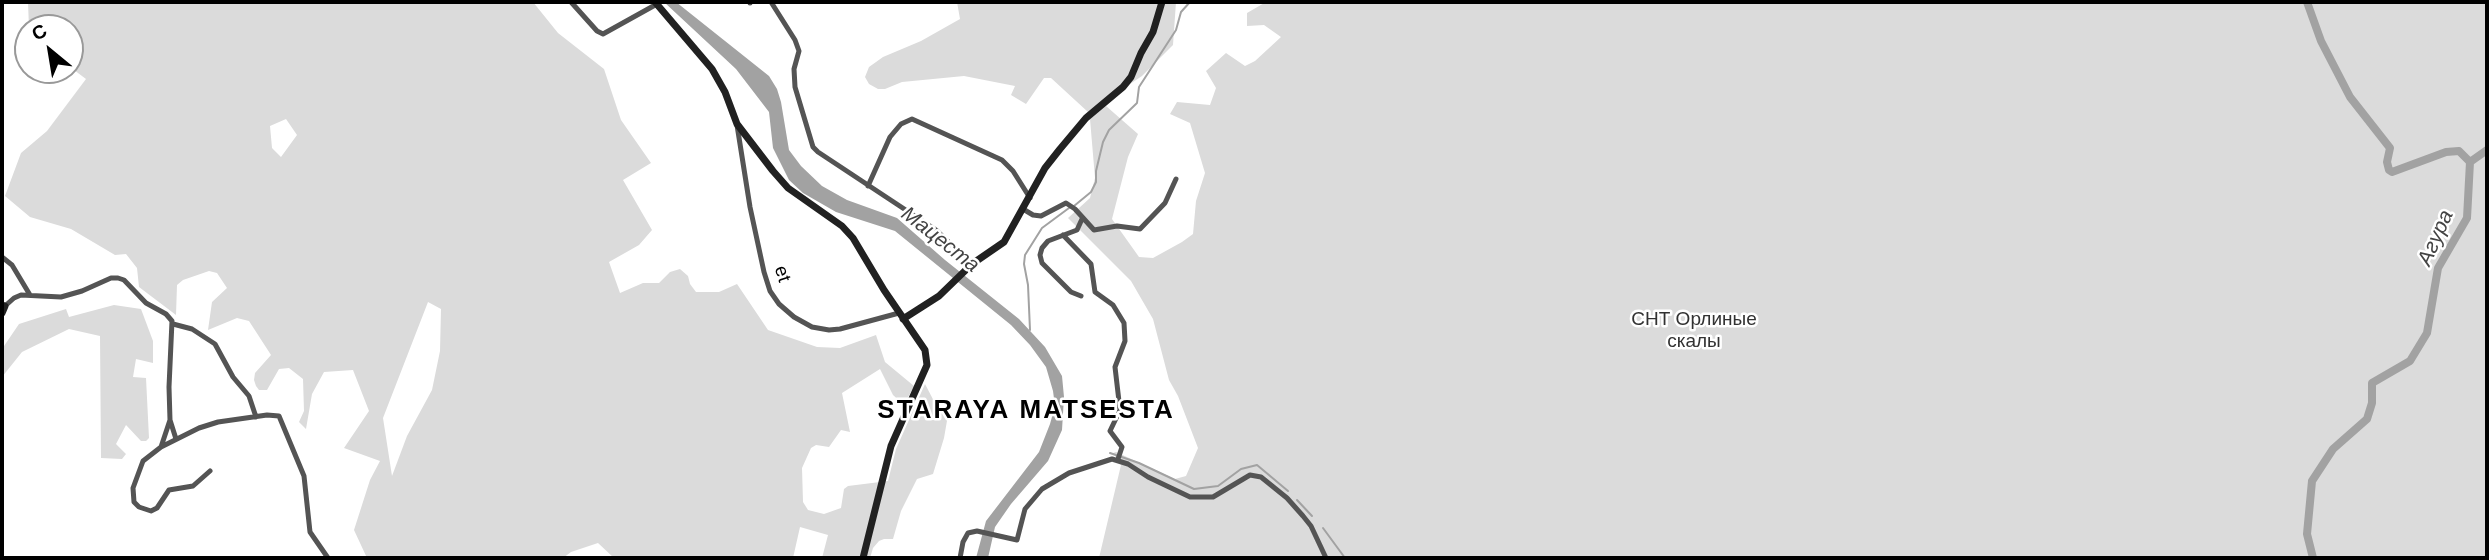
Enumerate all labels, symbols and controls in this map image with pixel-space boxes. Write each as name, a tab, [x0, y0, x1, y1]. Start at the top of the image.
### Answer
north arrow	[14, 14, 84, 84]
text: С	[28, 20, 50, 45]
water label: Мацеста	[896, 202, 984, 278]
water label: Агура	[2413, 206, 2459, 270]
street label: et	[769, 263, 795, 285]
park label: СНТ Орлиные скалы	[1631, 309, 1757, 353]
district label: STARAYA MATSESTA	[879, 395, 1173, 427]

